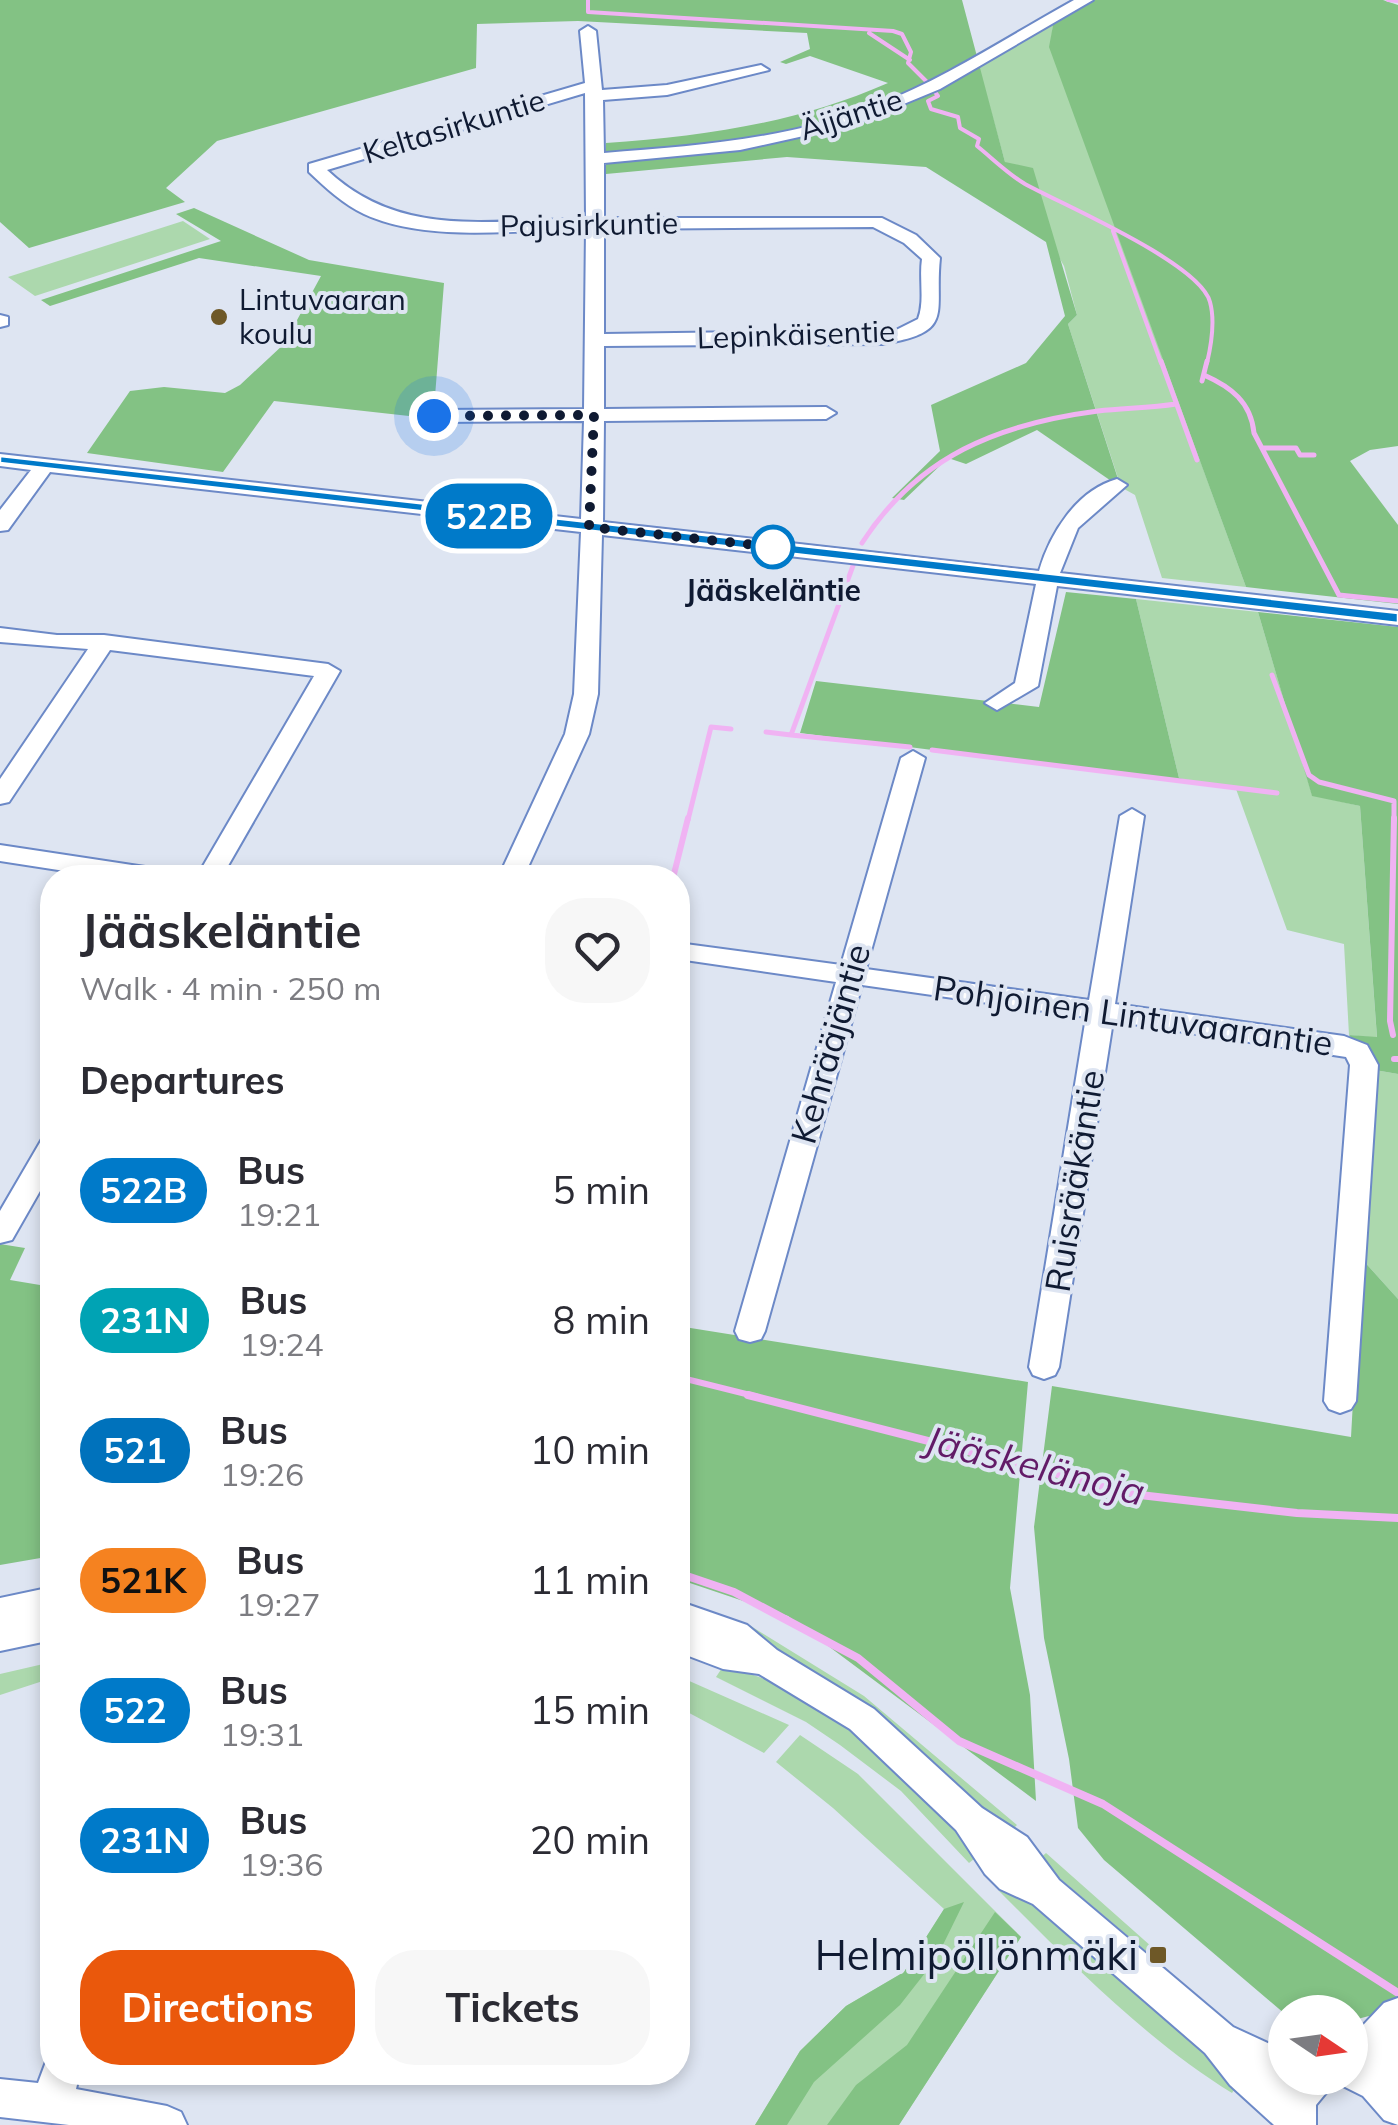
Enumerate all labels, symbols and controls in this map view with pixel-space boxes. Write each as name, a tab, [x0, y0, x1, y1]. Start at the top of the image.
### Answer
street label: Keltasirkuntie	[358, 80, 549, 172]
street label: Äijäntie	[794, 80, 907, 148]
street label: Pajusirkuntie	[499, 203, 679, 245]
place label: Lintuvaaran koulu	[239, 280, 406, 352]
marker: Lintuvaaran koulu	[208, 306, 230, 328]
street label: Lepinkäisentie	[696, 312, 896, 356]
your location	[409, 391, 459, 441]
line badge: 522B	[419, 484, 559, 548]
text: 522B	[445, 494, 533, 538]
marker: Jääskeläntie	[752, 526, 794, 568]
place label: Jääskeläntie	[685, 571, 861, 609]
button: heart	[545, 898, 650, 1003]
text: Jääskeläntie	[80, 900, 362, 960]
street label: Kehrääjäntie	[781, 939, 880, 1149]
street label: Pohjoinen Lintuvaarantie	[931, 965, 1336, 1065]
text: Walk · 4 min · 250 m	[80, 968, 381, 1008]
text: Departures	[80, 1056, 284, 1104]
street label: Ruisrääkäntie	[1035, 1067, 1113, 1295]
text: Bus	[237, 1146, 305, 1194]
text: 5 min	[553, 1166, 650, 1214]
text: 522B	[100, 1168, 187, 1212]
text: 19:21	[237, 1194, 321, 1234]
text: Bus	[239, 1276, 307, 1324]
text: 8 min	[553, 1296, 650, 1344]
text: 231N	[100, 1298, 189, 1342]
text: 19:24	[239, 1324, 324, 1364]
text: Bus	[220, 1406, 288, 1454]
water label: Jääskelänoja	[918, 1414, 1150, 1515]
text: 10 min	[530, 1426, 650, 1474]
text: 521	[103, 1428, 167, 1472]
text: 19:26	[220, 1454, 304, 1494]
text: Bus	[236, 1536, 304, 1584]
text: 11 min	[530, 1556, 650, 1604]
text: 521K	[100, 1558, 186, 1602]
text: 19:27	[236, 1584, 320, 1624]
text: Bus	[220, 1666, 288, 1714]
text: 15 min	[530, 1686, 650, 1734]
text: 522	[103, 1688, 167, 1732]
text: 19:31	[220, 1714, 304, 1754]
text: Bus	[239, 1796, 307, 1844]
text: 20 min	[530, 1816, 650, 1864]
text: 231N	[100, 1818, 189, 1862]
text: 19:36	[239, 1844, 324, 1884]
place label: Helmipöllönmäki	[815, 1928, 1138, 1981]
marker: Helmipöllönmäki	[1147, 1944, 1169, 1966]
button: Directions	[80, 1950, 355, 2065]
button: Tickets	[375, 1950, 650, 2065]
north arrow	[1268, 1995, 1368, 2095]
map controls	[1268, 1995, 1368, 2095]

